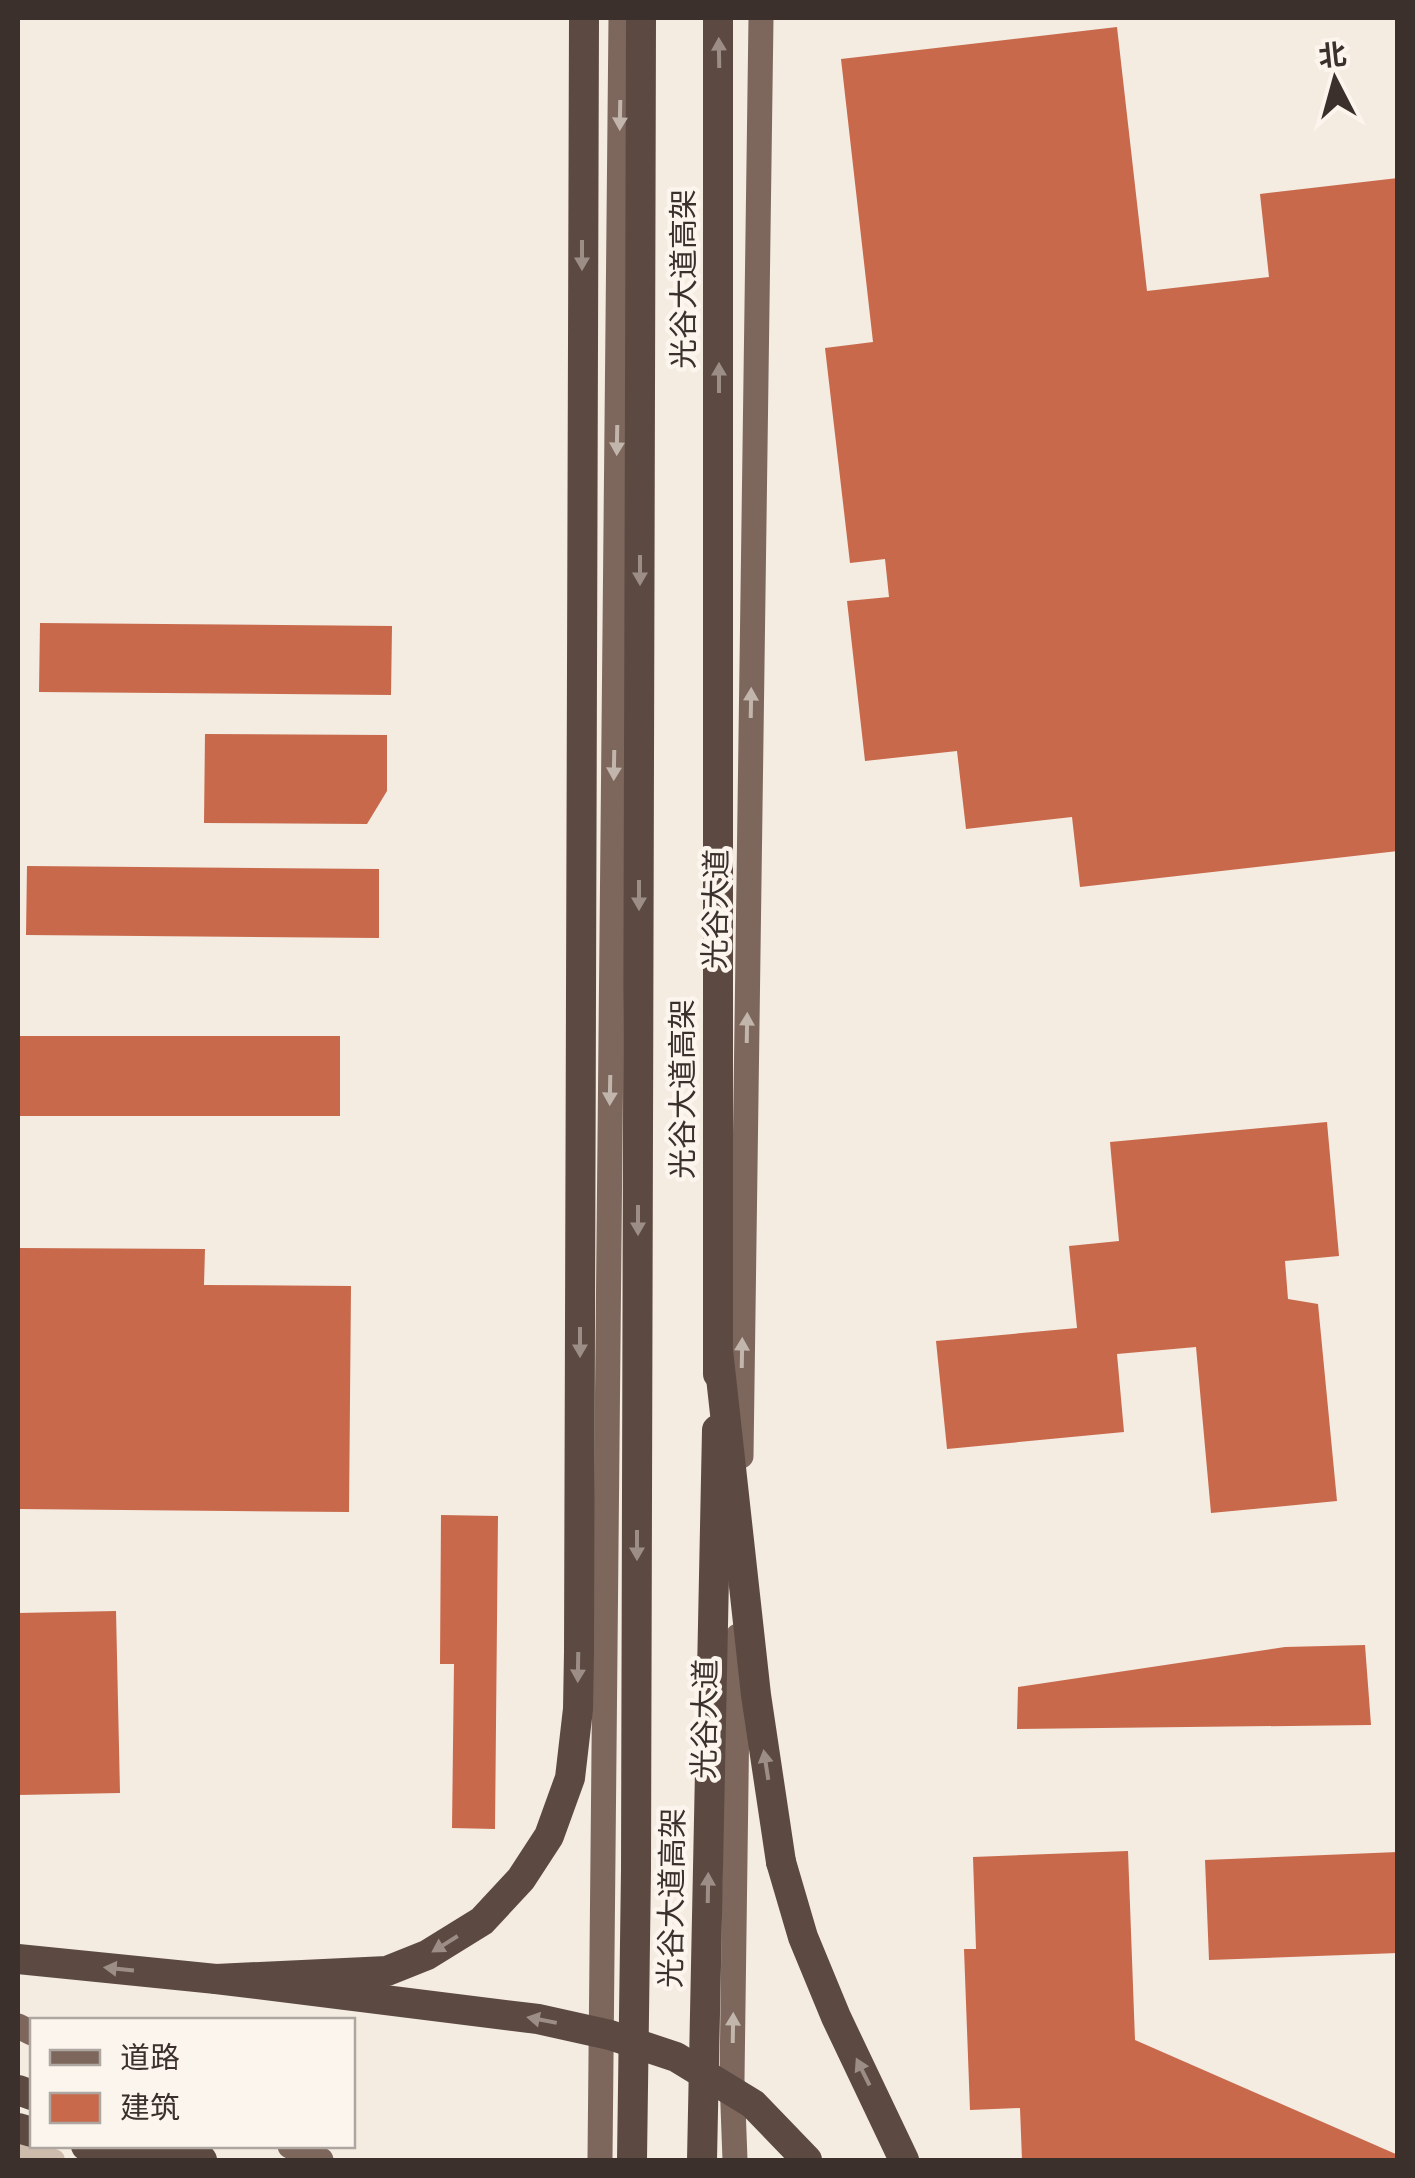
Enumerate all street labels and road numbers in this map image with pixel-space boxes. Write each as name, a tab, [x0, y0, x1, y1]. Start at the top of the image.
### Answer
street label: 光谷大道高架	[666, 189, 701, 369]
street label: 光谷大道	[697, 849, 734, 969]
street label: 光谷大道高架	[665, 999, 700, 1179]
street label: 光谷大道	[686, 1659, 723, 1779]
street label: 光谷大道高架	[652, 1808, 691, 1988]

